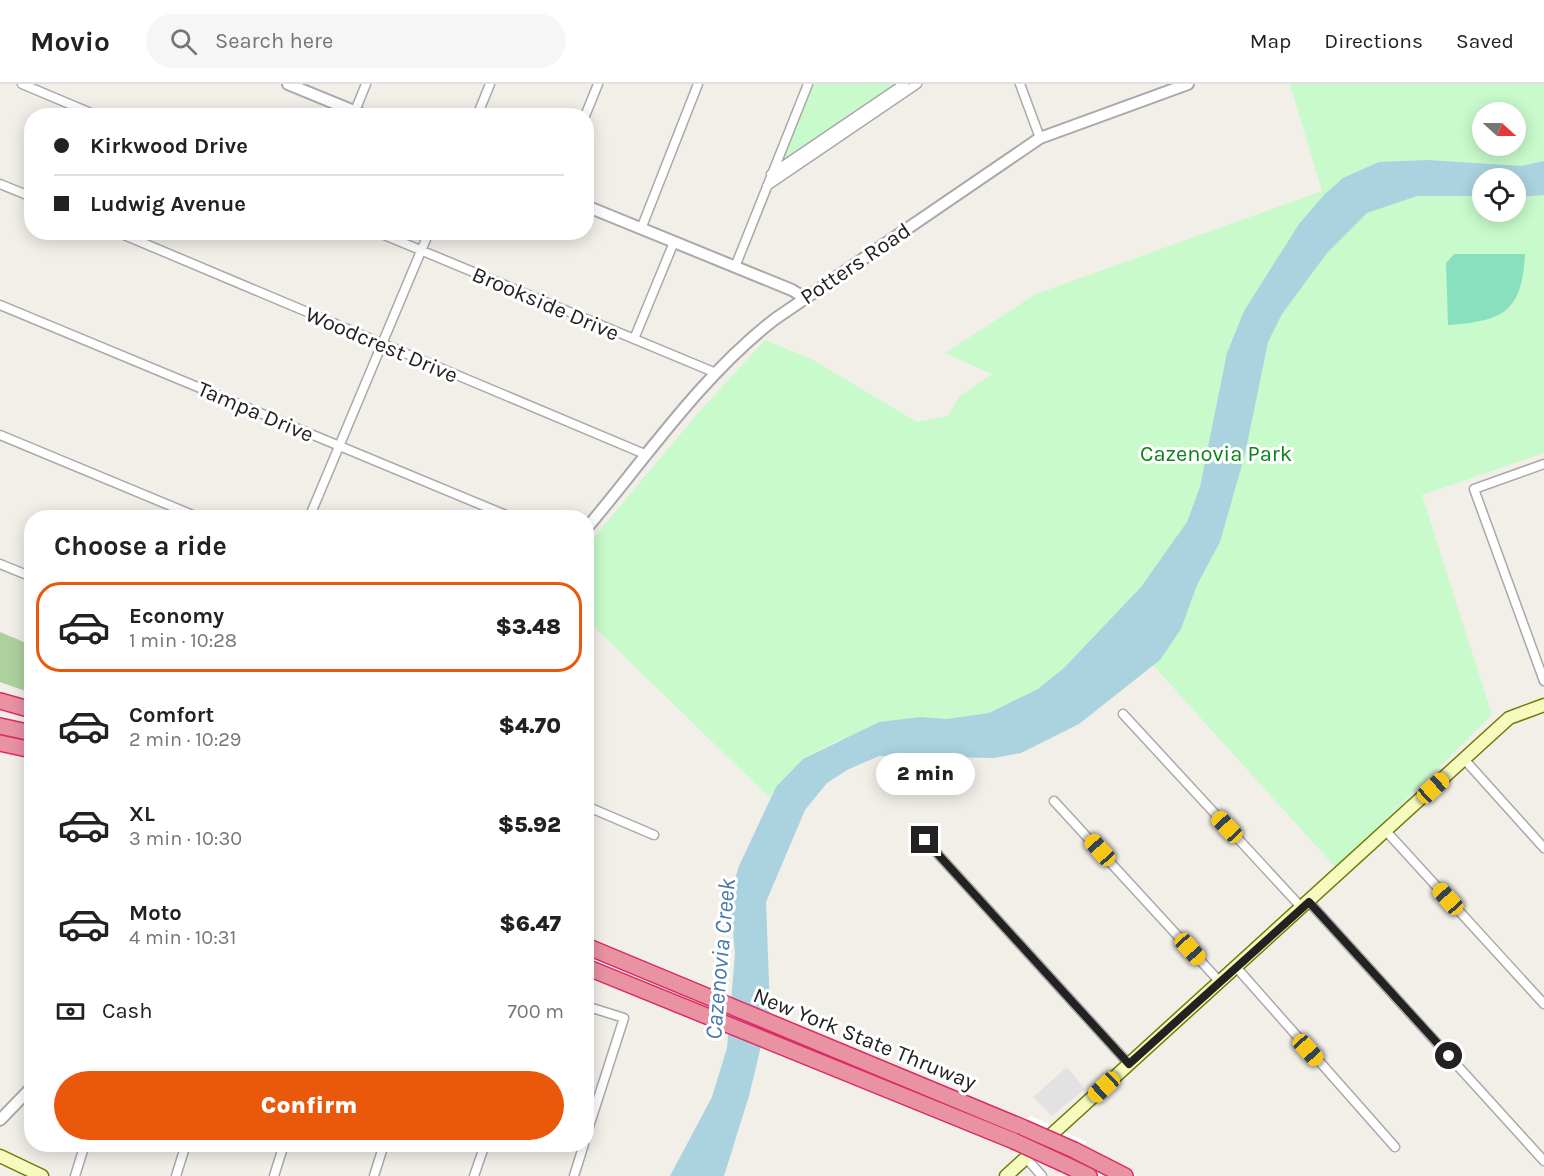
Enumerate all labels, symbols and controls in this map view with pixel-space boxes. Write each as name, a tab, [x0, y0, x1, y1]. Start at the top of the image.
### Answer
search box	[146, 14, 566, 68]
text: Movio	[30, 25, 110, 58]
icon: search	[167, 25, 200, 58]
text: Search here	[215, 28, 333, 54]
text: Map	[1250, 29, 1291, 53]
text: Directions	[1324, 29, 1423, 53]
text: Saved	[1456, 29, 1514, 53]
north arrow	[1472, 102, 1526, 156]
map controls	[1472, 102, 1526, 222]
text: Kirkwood Drive	[90, 133, 248, 159]
button: locate	[1472, 168, 1526, 222]
text: Ludwig Avenue	[90, 191, 246, 217]
street label: Potters Road	[795, 217, 916, 310]
street label: Brookside Drive	[468, 261, 623, 347]
street label: Woodcrest Drive	[301, 301, 462, 389]
street label: Tampa Drive	[194, 376, 317, 448]
park label: Cazenovia Park	[1140, 441, 1292, 467]
text: Choose a ride	[54, 530, 227, 562]
icon: car	[57, 600, 111, 654]
text: Economy	[129, 603, 224, 629]
text: $3.48	[496, 614, 561, 640]
text: 1 min · 10:28	[129, 629, 237, 652]
icon: car	[57, 699, 111, 753]
text: Comfort	[129, 702, 214, 728]
text: $4.70	[499, 713, 561, 739]
text: 2 min · 10:29	[129, 728, 241, 751]
callout: 2 min	[876, 753, 974, 795]
text: 2 min	[897, 762, 954, 785]
car	[1414, 769, 1452, 807]
icon: car	[57, 798, 111, 852]
text: XL	[129, 801, 155, 827]
car	[1208, 808, 1246, 846]
text: $5.92	[498, 812, 561, 838]
route end	[911, 826, 938, 853]
text: 3 min · 10:30	[129, 827, 242, 850]
car	[1081, 831, 1119, 869]
water label: Cazenovia Creek	[699, 876, 741, 1041]
car	[1429, 880, 1467, 918]
icon: car	[57, 897, 111, 951]
text: Moto	[129, 900, 182, 926]
text: $6.47	[499, 911, 561, 937]
text: 4 min · 10:31	[129, 926, 236, 949]
car	[1171, 930, 1209, 968]
street label: New York State Thruway	[749, 982, 980, 1096]
icon: cash	[54, 995, 87, 1028]
text: Cash	[102, 998, 152, 1024]
text: 700 m	[507, 1000, 564, 1023]
car	[1289, 1031, 1327, 1069]
route start	[1435, 1042, 1462, 1069]
car	[1085, 1068, 1123, 1106]
button: Confirm	[54, 1071, 564, 1140]

